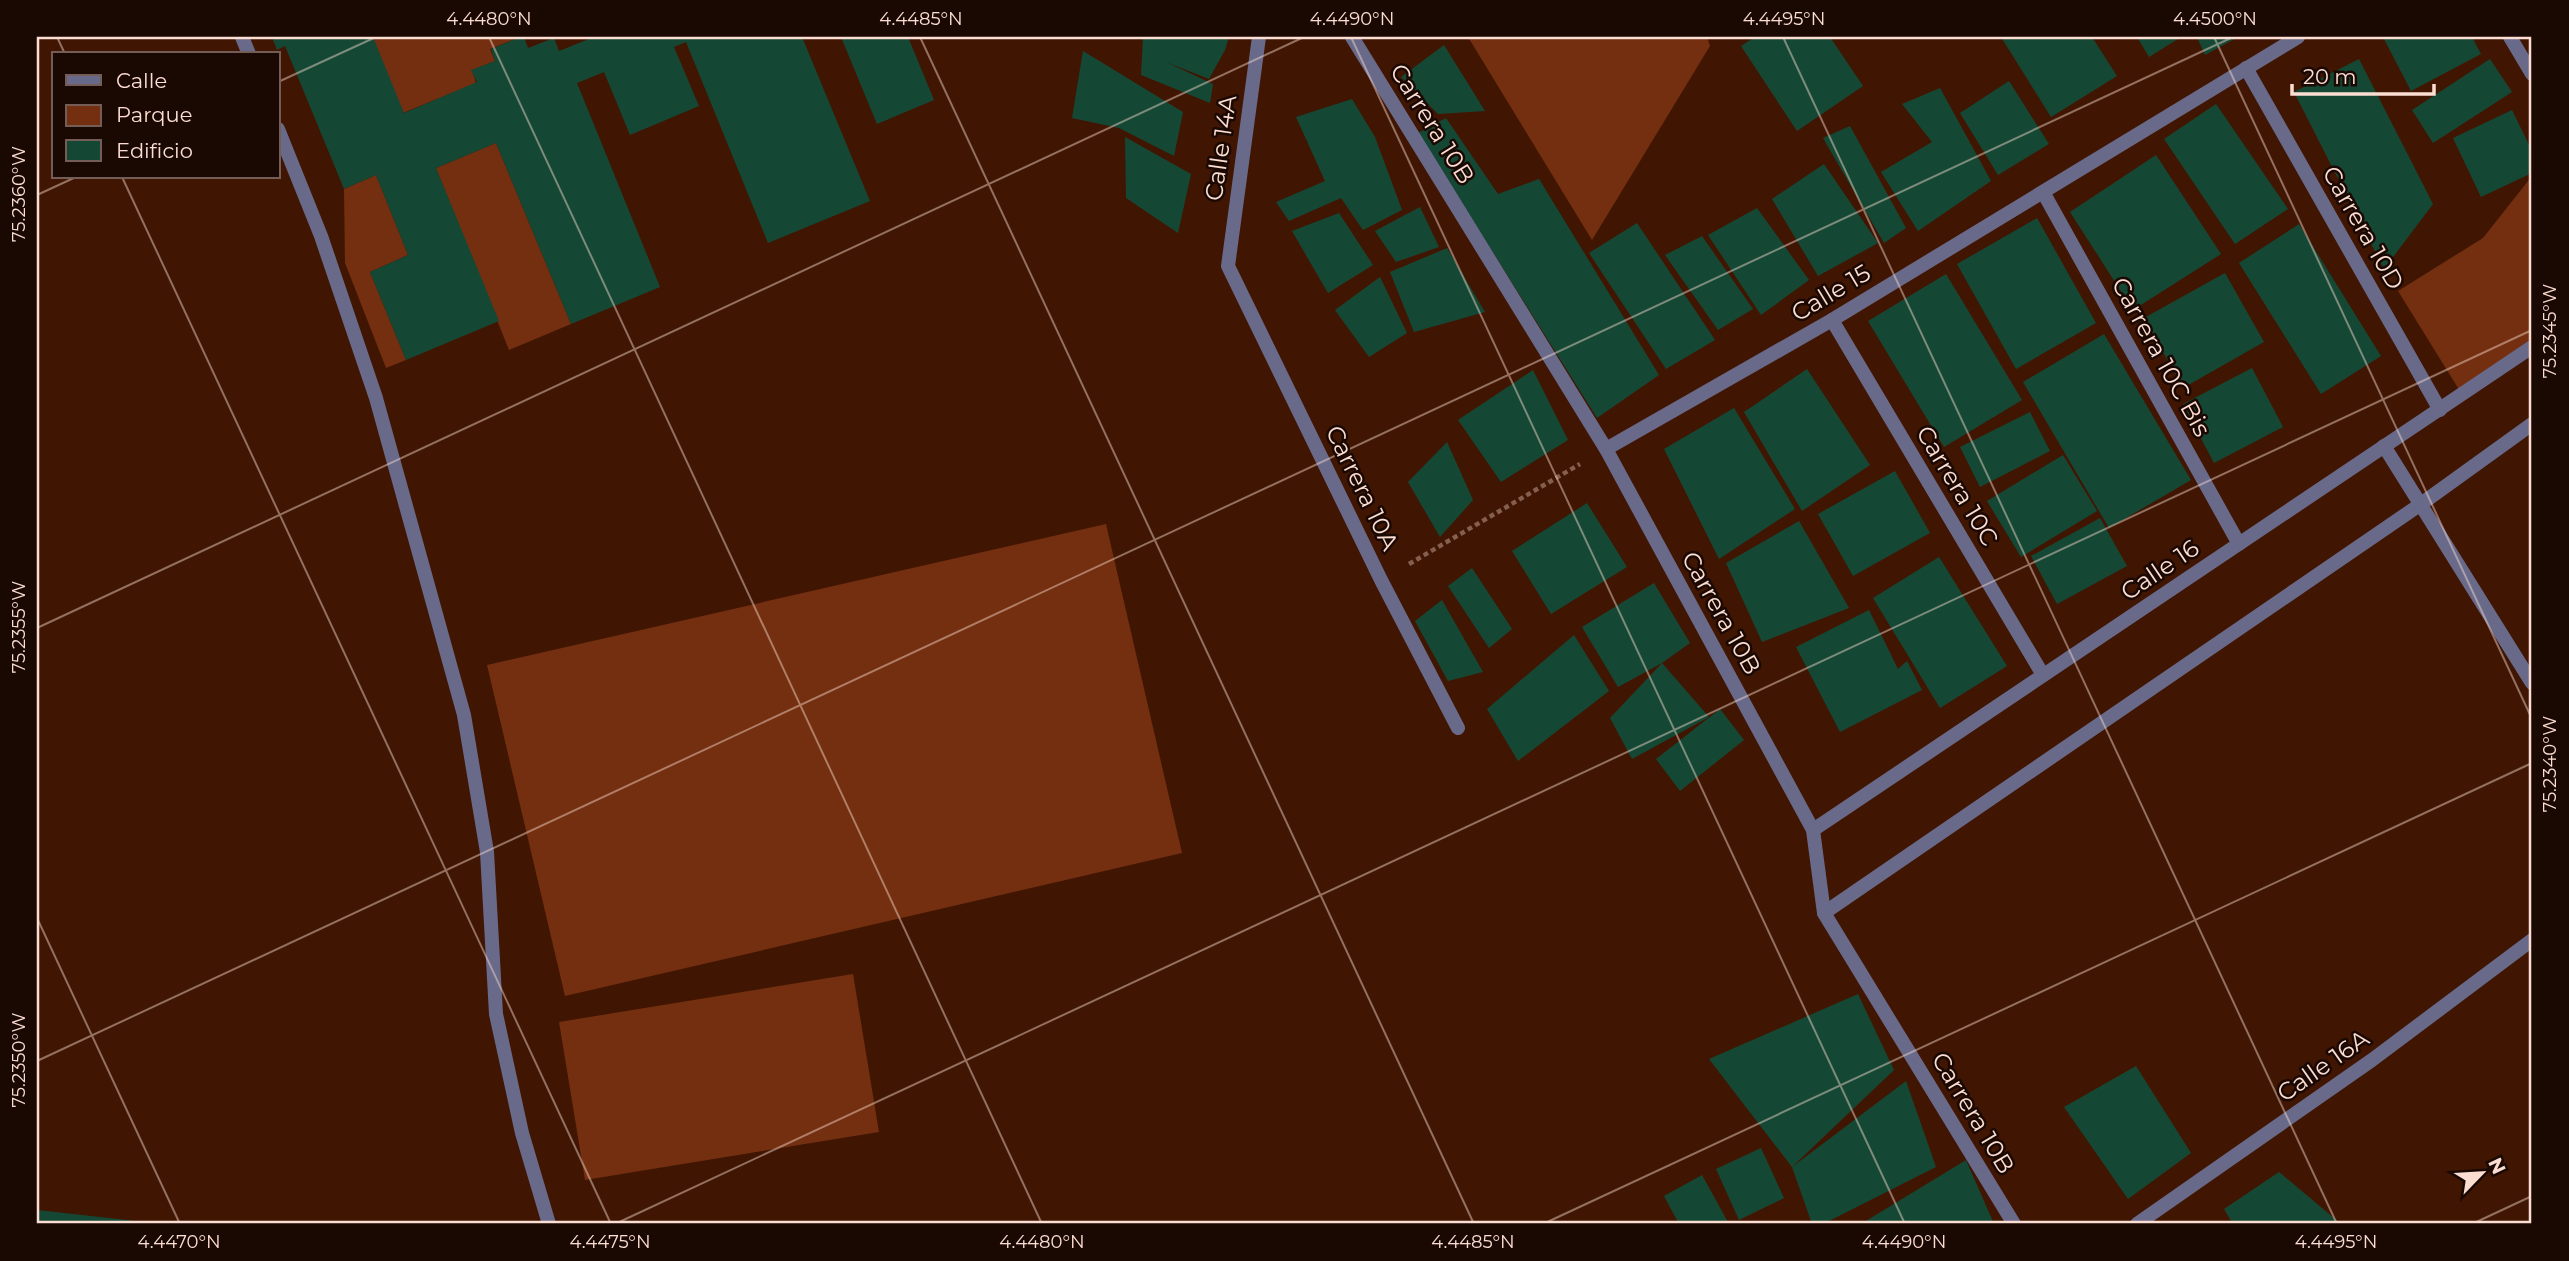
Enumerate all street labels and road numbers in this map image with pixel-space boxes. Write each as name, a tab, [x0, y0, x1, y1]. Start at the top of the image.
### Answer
street label: Carrera 10B	[1384, 58, 1481, 189]
street label: Calle 14A	[1199, 92, 1242, 203]
street label: Carrera 10D	[2316, 161, 2410, 295]
street label: Calle 15	[1786, 258, 1875, 327]
street label: Carrera 10C Bis	[2106, 272, 2217, 441]
street label: Carrera 10C	[1910, 420, 2005, 551]
street label: Carrera 10A	[1320, 421, 1405, 555]
street label: Calle 16	[2115, 533, 2204, 606]
street label: Carrera 10B	[1676, 546, 1767, 679]
street label: Calle 16A	[2271, 1023, 2375, 1108]
street label: Carrera 10B	[1926, 1047, 2021, 1178]

